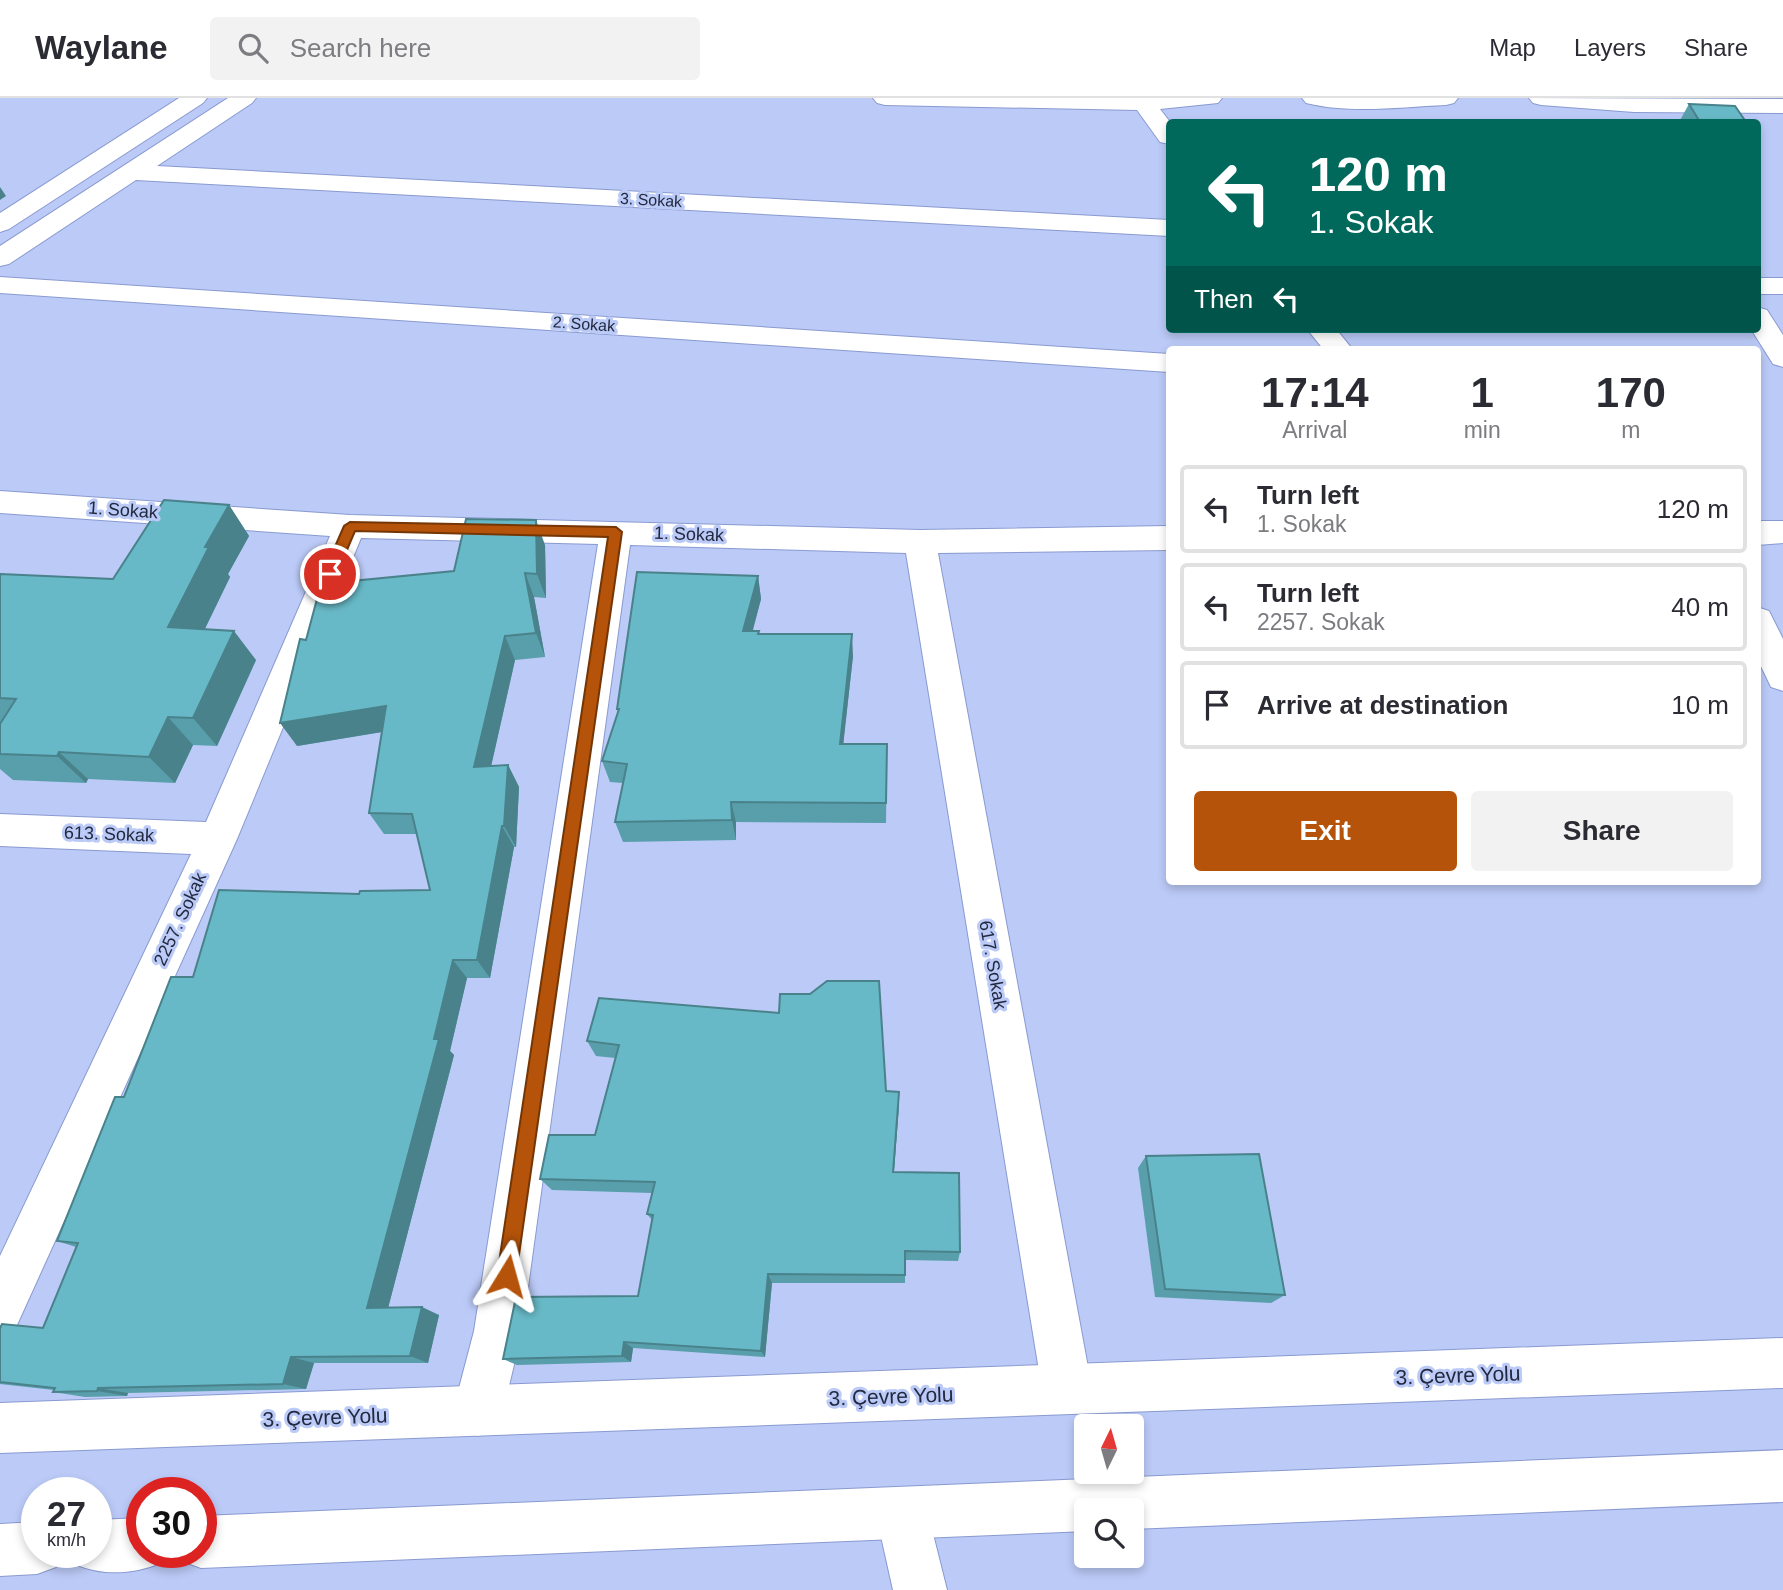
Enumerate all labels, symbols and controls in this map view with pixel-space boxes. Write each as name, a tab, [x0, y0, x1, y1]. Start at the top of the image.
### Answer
search box	[210, 17, 700, 80]
text: Waylane	[35, 29, 168, 66]
icon: search	[234, 29, 272, 67]
text: Search here	[290, 33, 431, 63]
text: Map	[1489, 34, 1536, 61]
text: Layers	[1574, 34, 1646, 61]
text: Share	[1684, 34, 1748, 61]
icon: left	[1194, 147, 1285, 238]
text: 120 m	[1309, 147, 1448, 201]
street label: 3. Sokak	[619, 190, 684, 210]
text: 1. Sokak	[1309, 204, 1434, 240]
icon: left	[1267, 280, 1305, 318]
text: Then	[1194, 284, 1253, 314]
street label: 2. Sokak	[552, 313, 617, 335]
text: 17:14	[1261, 369, 1369, 416]
text: 1	[1470, 369, 1494, 416]
text: 170	[1596, 369, 1666, 416]
text: Arrival	[1282, 417, 1347, 443]
text: min	[1464, 417, 1501, 443]
text: m	[1621, 417, 1640, 443]
text: Turn left	[1257, 480, 1359, 510]
icon: left	[1198, 490, 1236, 528]
text: 120 m	[1657, 494, 1729, 524]
street label: 1. Sokak	[87, 498, 160, 522]
text: 1. Sokak	[1257, 511, 1347, 537]
street label: 1. Sokak	[654, 523, 725, 545]
pin	[300, 544, 360, 604]
icon: arrive	[311, 555, 349, 593]
text: Turn left	[1257, 578, 1359, 608]
icon: left	[1198, 588, 1236, 626]
text: 40 m	[1671, 592, 1729, 622]
text: 2257. Sokak	[1257, 609, 1385, 635]
icon: arrive	[1198, 686, 1236, 724]
text: Arrive at destination	[1257, 690, 1508, 720]
text: 10 m	[1671, 690, 1729, 720]
button: Exit	[1194, 791, 1457, 871]
button: Share	[1471, 791, 1733, 871]
street label: 613. Sokak	[64, 822, 155, 846]
street label: 2257. Sokak	[150, 869, 211, 969]
street label: 617. Sokak	[975, 919, 1011, 1012]
position arrow	[470, 1239, 544, 1313]
street label: 3. Çevre Yolu	[1395, 1361, 1521, 1389]
street label: 3. Çevre Yolu	[828, 1382, 954, 1410]
street label: 3. Çevre Yolu	[262, 1403, 388, 1431]
north arrow	[1074, 1414, 1144, 1484]
map controls	[1074, 1414, 1144, 1568]
speed limit sign: 30	[126, 1477, 217, 1568]
text: 27	[47, 1494, 86, 1533]
button: search	[1074, 1498, 1144, 1568]
text: km/h	[47, 1530, 86, 1550]

